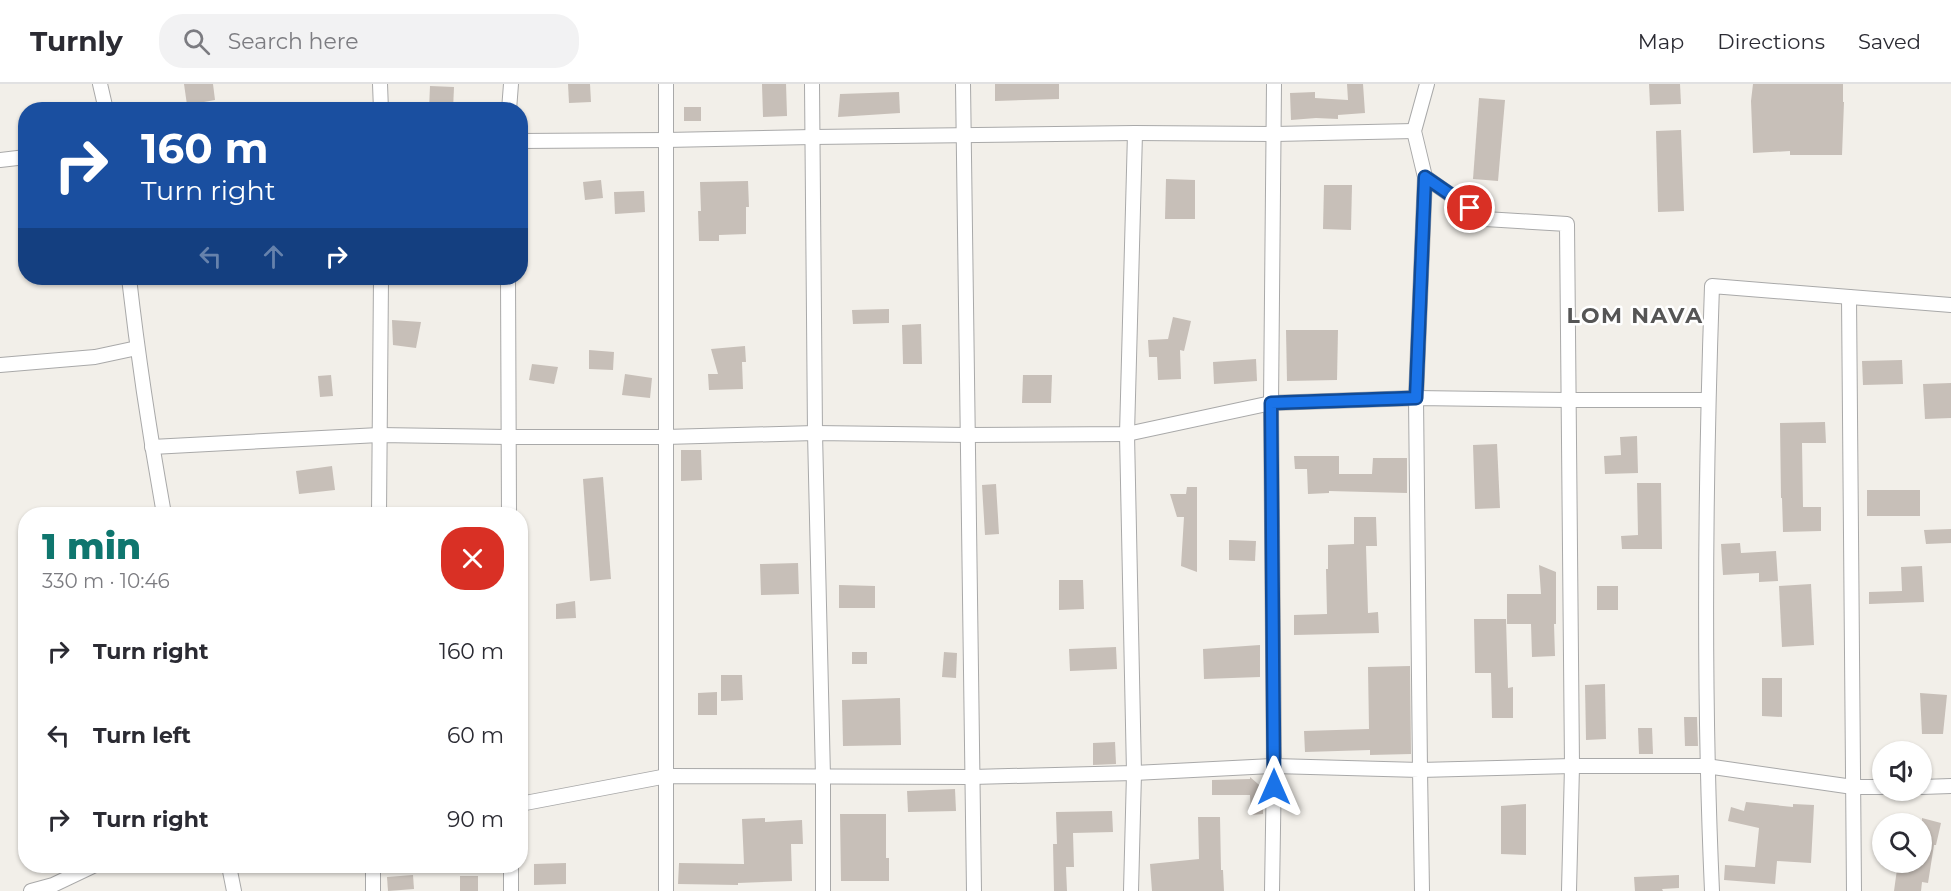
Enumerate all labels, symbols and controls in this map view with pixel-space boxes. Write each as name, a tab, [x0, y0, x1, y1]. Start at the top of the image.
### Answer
search box	[159, 14, 579, 68]
text: Turnly	[30, 24, 123, 58]
icon: search	[180, 25, 213, 58]
text: Search here	[228, 28, 359, 55]
text: Map	[1638, 29, 1684, 54]
text: Directions	[1717, 29, 1825, 54]
text: Saved	[1858, 29, 1921, 54]
text: 160 m	[141, 122, 269, 174]
icon: right	[42, 126, 120, 204]
text: Turn right	[141, 174, 276, 207]
pin	[1444, 182, 1495, 233]
icon: arrive	[1453, 191, 1486, 224]
icon: left	[194, 240, 227, 273]
icon: ahead	[257, 240, 290, 273]
icon: right	[320, 240, 353, 273]
district label: LOM NAVA	[1566, 302, 1704, 329]
text: 1 min	[42, 524, 141, 568]
button: close	[441, 527, 504, 590]
text: 330 m · 10:46	[42, 569, 170, 593]
icon: right	[42, 635, 75, 668]
text: Turn right	[93, 638, 208, 665]
text: 160 m	[439, 638, 504, 665]
icon: left	[42, 719, 75, 752]
text: Turn left	[93, 722, 191, 749]
text: 60 m	[447, 722, 504, 749]
map controls	[1872, 741, 1932, 873]
button: sound	[1872, 741, 1932, 801]
position arrow	[1242, 755, 1306, 819]
icon: right	[42, 803, 75, 836]
text: Turn right	[93, 806, 208, 833]
text: 90 m	[447, 806, 504, 833]
button: search	[1872, 813, 1932, 873]

